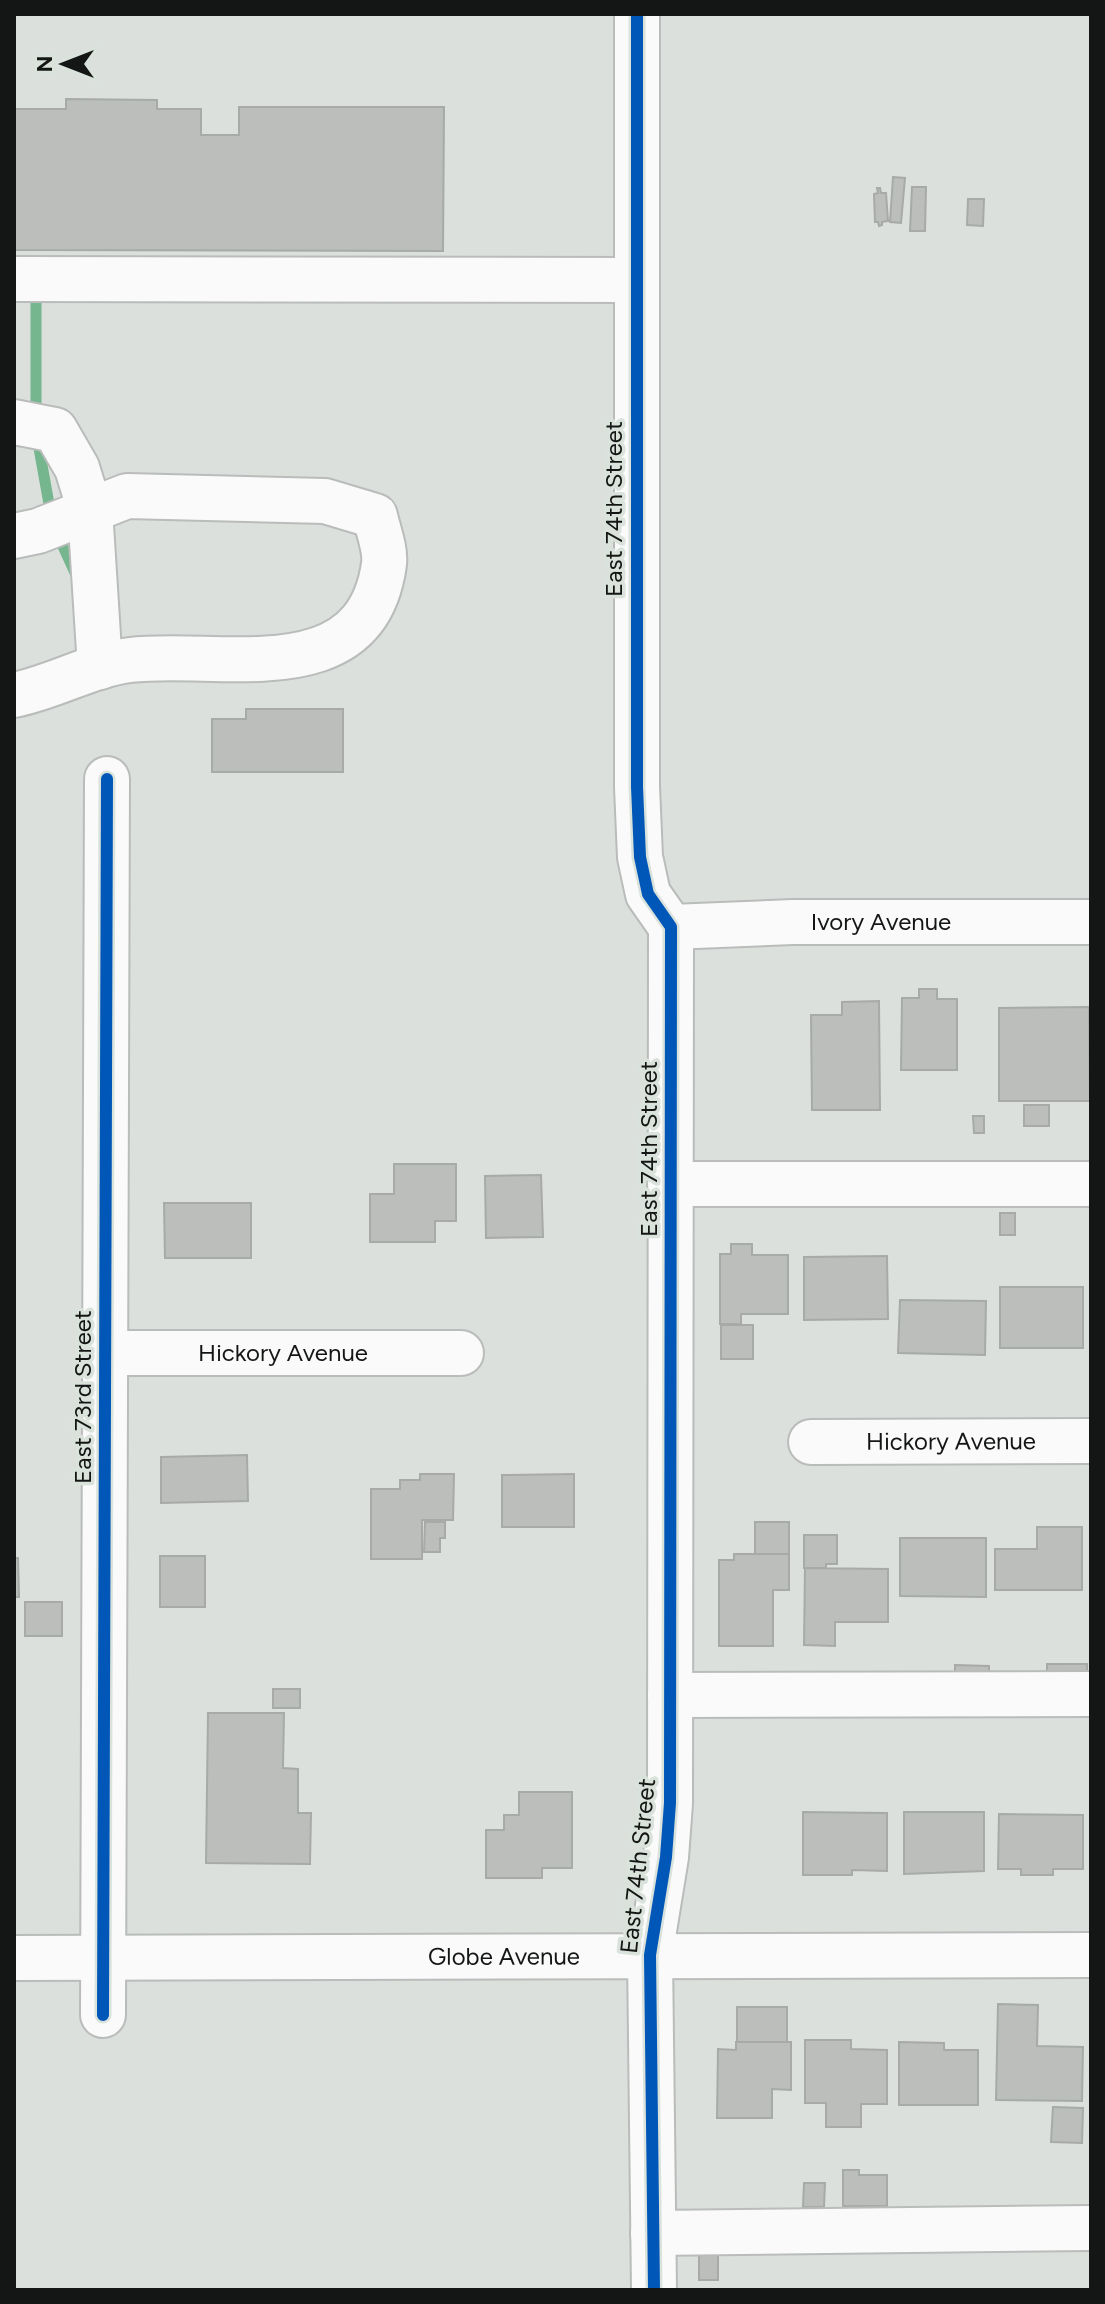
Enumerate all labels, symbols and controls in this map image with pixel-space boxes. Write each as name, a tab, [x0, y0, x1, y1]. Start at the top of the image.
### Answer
north arrow	[24, 24, 104, 104]
text: N	[31, 55, 58, 73]
street label: East 74th Street	[599, 421, 628, 597]
street label: Ivory Avenue	[811, 907, 951, 936]
street label: East 74th Street	[634, 1061, 663, 1237]
street label: East 73rd Street	[68, 1310, 97, 1484]
street label: Hickory Avenue	[198, 1338, 368, 1367]
street label: Hickory Avenue	[866, 1426, 1036, 1456]
street label: East 74th Street	[614, 1777, 661, 1955]
street label: Globe Avenue	[428, 1941, 580, 1971]

